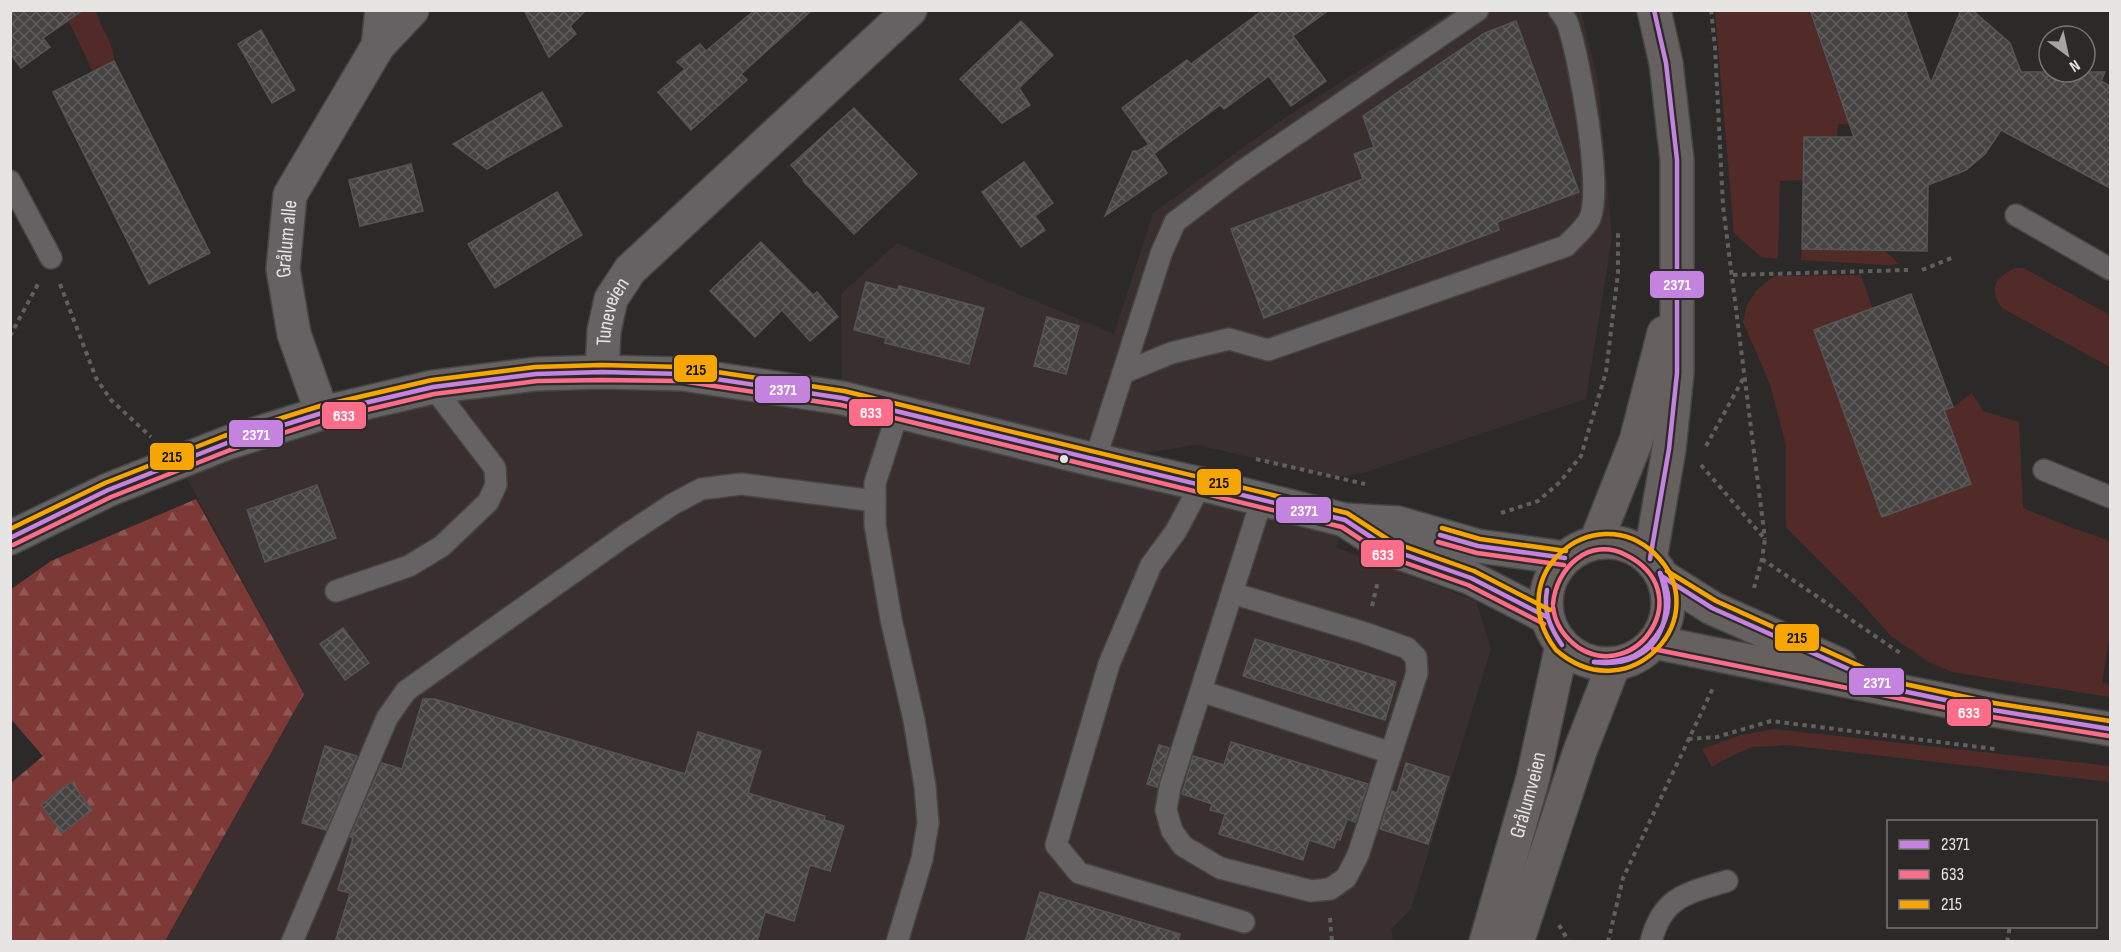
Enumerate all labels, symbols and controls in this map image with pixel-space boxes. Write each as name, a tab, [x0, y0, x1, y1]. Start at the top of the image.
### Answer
north arrow	[2037, 24, 2097, 84]
text: N	[2066, 55, 2083, 76]
street label: Grålum alle	[271, 199, 302, 280]
line badge: 2371	[1649, 270, 1705, 299]
street label: Tuneveien	[591, 273, 635, 346]
text: 2371	[1663, 276, 1691, 295]
line badge: 215	[673, 354, 718, 383]
text: 215	[686, 361, 706, 380]
line badge: 2371	[754, 375, 811, 404]
text: 2371	[769, 381, 797, 400]
line badge: 633	[848, 398, 894, 427]
line badge: 633	[321, 401, 367, 430]
text: 633	[860, 404, 882, 423]
text: 633	[333, 407, 355, 426]
line badge: 2371	[228, 419, 284, 448]
text: 2371	[242, 426, 270, 445]
line badge: 215	[149, 442, 195, 471]
text: 215	[162, 448, 182, 467]
unlabelled marker	[1058, 453, 1070, 465]
line badge: 215	[1196, 468, 1242, 496]
text: 215	[1209, 474, 1229, 493]
line badge: 2371	[1275, 496, 1332, 524]
text: 2371	[1290, 502, 1318, 521]
line badge: 633	[1360, 539, 1405, 568]
text: 633	[1372, 546, 1394, 565]
line badge: 215	[1774, 623, 1820, 652]
text: 215	[1787, 629, 1807, 648]
line badge: 2371	[1848, 667, 1905, 696]
text: 2371	[1863, 674, 1891, 693]
line badge: 633	[1946, 698, 1992, 727]
text: 633	[1958, 704, 1980, 723]
street label: Grålumveien	[1504, 750, 1551, 841]
legend	[1887, 820, 2097, 928]
text: 2371	[1941, 834, 1970, 855]
text: 633	[1941, 864, 1964, 885]
text: 215	[1941, 894, 1962, 915]

